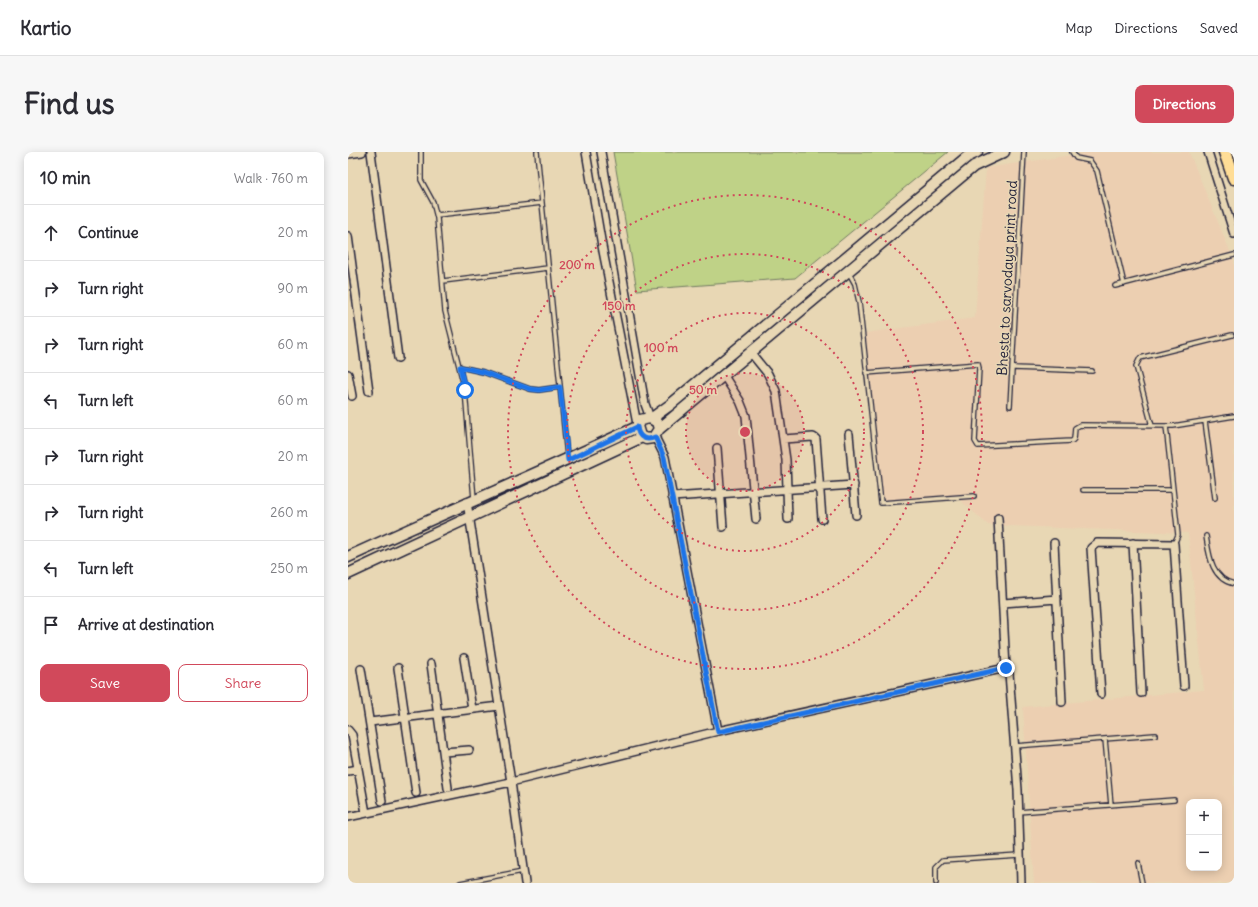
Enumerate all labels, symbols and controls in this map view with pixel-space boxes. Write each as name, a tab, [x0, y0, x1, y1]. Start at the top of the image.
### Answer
text: Kartio	[20, 16, 72, 40]
text: Map	[1065, 19, 1092, 37]
text: Directions	[1114, 19, 1178, 37]
text: Saved	[1200, 19, 1238, 37]
button: Directions	[1135, 85, 1234, 123]
text: Find us	[24, 86, 115, 122]
text: 10 min	[40, 167, 91, 189]
text: Walk · 760 m	[234, 170, 308, 187]
street label: Bhesta to sarvodaya print road	[993, 180, 1021, 376]
icon: ahead	[40, 222, 62, 244]
text: Continue	[78, 223, 139, 242]
text: 20 m	[278, 224, 308, 241]
text: 200 m	[559, 257, 595, 272]
icon: right	[40, 278, 62, 300]
text: Turn right	[78, 279, 143, 298]
text: 90 m	[277, 280, 308, 297]
text: 150 m	[603, 298, 636, 313]
icon: right	[40, 334, 62, 356]
text: Turn right	[78, 335, 143, 354]
text: 60 m	[277, 336, 308, 353]
text: 100 m	[644, 340, 678, 355]
route start	[456, 381, 474, 399]
text: 50 m	[689, 382, 718, 397]
icon: left	[40, 390, 62, 412]
text: Turn left	[78, 391, 133, 410]
text: 60 m	[277, 392, 308, 409]
centre of rings	[738, 425, 752, 439]
icon: right	[40, 446, 62, 468]
text: Turn right	[78, 447, 143, 466]
text: 20 m	[278, 448, 308, 465]
icon: right	[40, 502, 62, 524]
text: Turn right	[78, 503, 143, 522]
text: 260 m	[270, 504, 308, 521]
icon: left	[40, 558, 62, 580]
text: Turn left	[78, 559, 133, 578]
text: 250 m	[270, 560, 308, 577]
icon: arrive	[40, 614, 62, 636]
text: Arrive at destination	[78, 615, 214, 634]
route end	[997, 659, 1015, 677]
button: Save	[40, 664, 170, 702]
button: Share	[178, 664, 308, 702]
map controls	[1186, 799, 1222, 871]
button: +	[1186, 799, 1222, 835]
button: −	[1186, 835, 1222, 871]

